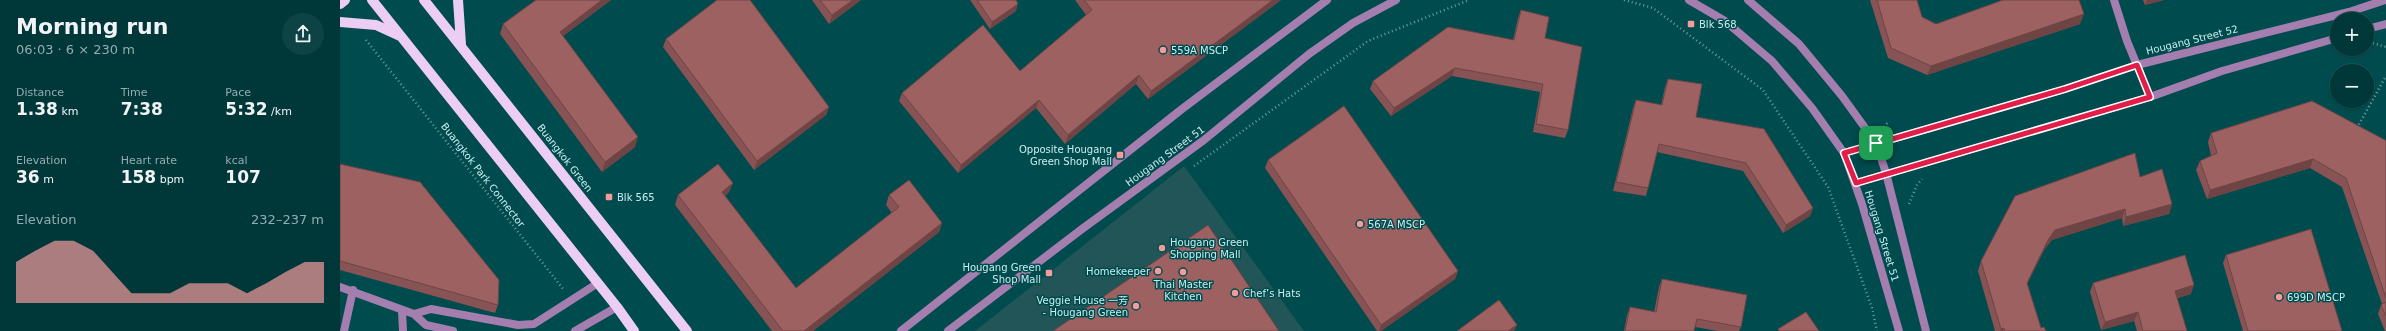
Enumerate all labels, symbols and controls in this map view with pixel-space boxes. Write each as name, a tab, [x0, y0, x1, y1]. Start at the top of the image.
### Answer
map controls	[2330, 12, 2374, 108]
button: +	[2330, 12, 2374, 56]
button: share	[282, 13, 324, 55]
text: Morning run	[16, 14, 168, 39]
marker: Blk 568	[1686, 19, 1696, 29]
place label: Blk 568	[1699, 19, 1737, 30]
street label: Hougang Street 52	[2145, 23, 2239, 57]
text: 06:03 · 6 × 230 m	[16, 42, 135, 57]
marker: 559A MSCP	[1158, 45, 1168, 55]
place label: 559A MSCP	[1171, 45, 1228, 56]
button: −	[2330, 64, 2374, 108]
text: Distance	[16, 86, 64, 99]
text: Time	[121, 86, 148, 99]
text: Pace	[225, 86, 251, 99]
text: 1.38	[16, 99, 58, 119]
text: 7:38	[121, 99, 163, 119]
text: 5:32	[225, 99, 268, 119]
text: km	[58, 105, 79, 118]
text: /km	[268, 105, 292, 118]
street label: Buangkok Park Connector	[439, 121, 528, 230]
street label: Buangkok Green	[535, 122, 595, 194]
street label: Hougang Street 51	[1123, 124, 1207, 188]
pin	[1859, 126, 1893, 160]
icon: arrive	[1865, 132, 1887, 154]
place label: Opposite Hougang Green Shop Mall	[1019, 144, 1112, 167]
marker: Opposite Hougang Green Shop Mall	[1115, 150, 1125, 160]
text: Elevation	[16, 154, 67, 167]
text: Heart rate	[121, 154, 177, 167]
text: kcal	[225, 154, 248, 167]
text: 36	[16, 167, 40, 187]
text: 158	[121, 167, 156, 187]
text: 107	[225, 167, 261, 187]
text: m	[40, 173, 54, 186]
text: bpm	[156, 173, 184, 186]
street label: Hougang Street 51	[1863, 189, 1901, 283]
marker: Blk 565	[604, 192, 614, 202]
place label: Blk 565	[617, 192, 655, 203]
text: Elevation	[16, 212, 76, 227]
text: 232–237 m	[251, 212, 324, 227]
marker: 567A MSCP	[1355, 219, 1365, 229]
place label: 567A MSCP	[1368, 219, 1425, 230]
place label: Hougang Green Shopping Mall	[1170, 237, 1249, 260]
marker: Hougang Green Shopping Mall	[1157, 243, 1167, 253]
place label: Hougang Green Shop Mall	[962, 262, 1041, 285]
place label: Homekeeper	[1086, 266, 1151, 277]
marker: Homekeeper	[1153, 266, 1163, 276]
marker: Thai Master Kitchen	[1178, 267, 1188, 277]
marker: Hougang Green Shop Mall	[1044, 268, 1054, 278]
place label: Thai Master Kitchen	[1153, 279, 1213, 302]
marker: Chef’s Hats	[1230, 288, 1240, 298]
place label: Chef’s Hats	[1243, 288, 1300, 299]
marker: 699D MSCP	[2274, 292, 2284, 302]
place label: 699D MSCP	[2287, 292, 2345, 303]
place label: Veggie House 一芳 - Hougang Green	[1036, 295, 1128, 318]
marker: Veggie House 一芳 - Hougang Green	[1131, 301, 1141, 311]

